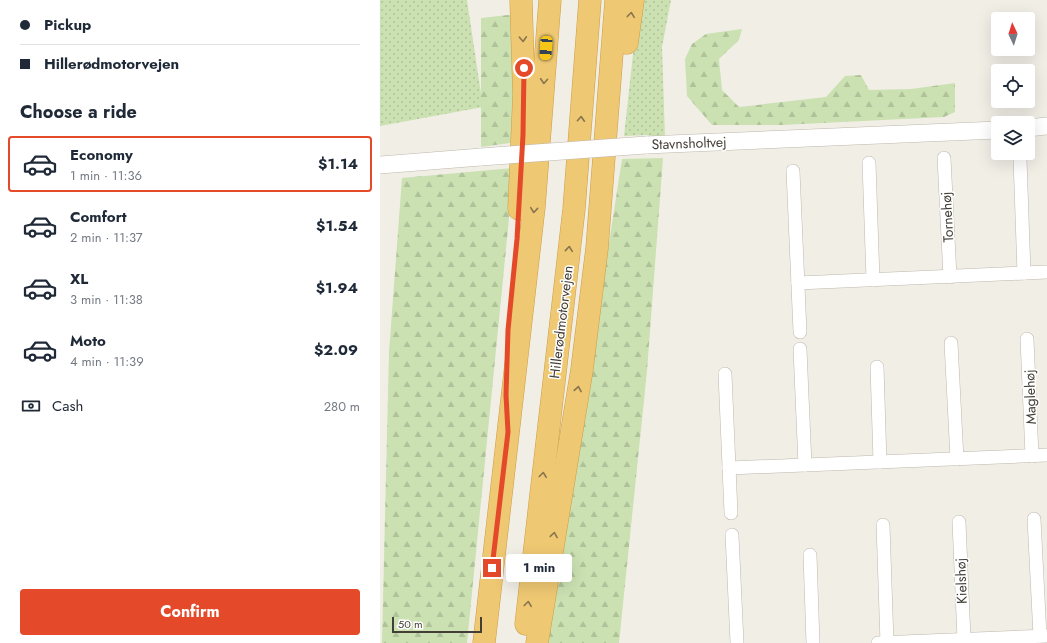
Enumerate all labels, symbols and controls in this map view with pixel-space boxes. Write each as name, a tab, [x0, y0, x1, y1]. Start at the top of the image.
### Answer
one-way arrow	[626, 12, 635, 18]
north arrow	[991, 12, 1035, 56]
map controls	[991, 12, 1035, 160]
text: Pickup	[44, 14, 91, 36]
one-way arrow	[519, 36, 527, 42]
car	[539, 36, 553, 60]
text: Hillerødmotorvejen	[44, 53, 179, 75]
route start	[515, 59, 533, 77]
button: locate	[991, 64, 1035, 108]
one-way arrow	[539, 78, 548, 84]
text: Choose a ride	[20, 99, 137, 125]
one-way arrow	[576, 116, 585, 122]
button: layers	[991, 116, 1035, 160]
street label: Stavnsholtvej	[651, 132, 727, 154]
text: Economy	[70, 144, 133, 166]
icon: car	[22, 146, 58, 182]
text: $1.14	[318, 153, 358, 175]
text: 1 min · 11:36	[70, 166, 142, 185]
street label: Tornehøj	[936, 191, 958, 243]
text: Comfort	[70, 206, 127, 228]
one-way arrow	[529, 207, 538, 213]
icon: car	[22, 208, 58, 244]
text: $1.54	[316, 215, 358, 237]
text: 2 min · 11:37	[70, 228, 143, 247]
one-way arrow	[565, 246, 574, 252]
street label: Hillerødmotorvejen	[544, 264, 578, 380]
text: XL	[70, 268, 88, 290]
icon: car	[22, 270, 58, 306]
text: $1.94	[316, 277, 358, 299]
text: 3 min · 11:38	[70, 290, 143, 309]
text: Moto	[70, 330, 106, 352]
icon: car	[22, 332, 58, 368]
text: $2.09	[314, 339, 358, 361]
text: 4 min · 11:39	[70, 352, 144, 371]
street label: Maglehøj	[1019, 369, 1041, 425]
one-way arrow	[574, 386, 582, 392]
icon: cash	[20, 395, 42, 417]
text: Cash	[52, 395, 83, 417]
text: 280 m	[324, 397, 360, 416]
one-way arrow	[538, 472, 547, 478]
one-way arrow	[550, 532, 558, 539]
callout: 1 min	[506, 554, 572, 582]
text: 1 min	[523, 558, 555, 577]
street label: Kielshøj	[950, 558, 972, 604]
route end	[483, 559, 501, 577]
button: Confirm	[20, 589, 360, 635]
one-way arrow	[523, 601, 532, 607]
scale bar	[392, 615, 482, 634]
text: 50 m	[398, 616, 423, 632]

